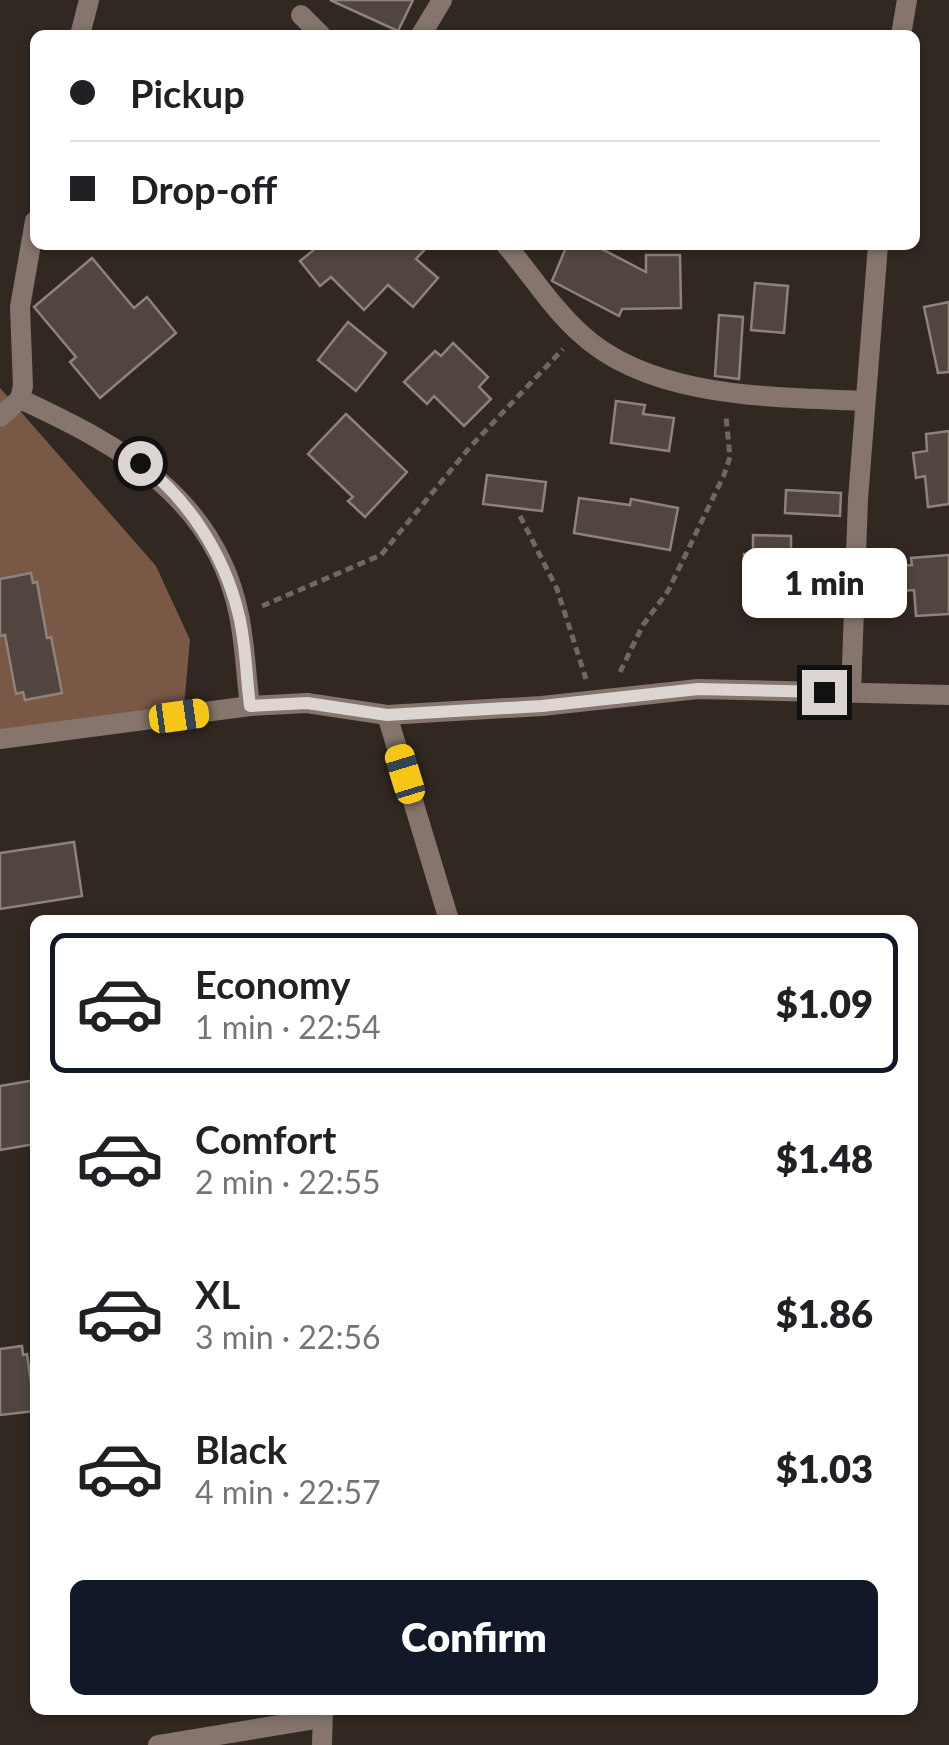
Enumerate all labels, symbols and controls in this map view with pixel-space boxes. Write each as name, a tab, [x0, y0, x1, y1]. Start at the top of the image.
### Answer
text: Pickup	[130, 70, 245, 116]
text: Drop-off	[130, 166, 277, 212]
route start	[118, 441, 163, 486]
callout: 1 min	[742, 547, 906, 617]
text: 1 min	[785, 563, 864, 602]
route end	[802, 670, 847, 715]
car	[147, 697, 211, 735]
car	[382, 741, 428, 807]
icon: car	[75, 958, 165, 1048]
text: Economy	[195, 961, 350, 1007]
text: $1.09	[776, 980, 873, 1026]
text: 1 min · 22:54	[195, 1007, 381, 1046]
icon: car	[75, 1113, 165, 1203]
text: Comfort	[195, 1116, 336, 1162]
text: $1.48	[776, 1135, 873, 1181]
text: 2 min · 22:55	[195, 1162, 381, 1201]
icon: car	[75, 1268, 165, 1358]
text: XL	[195, 1271, 240, 1317]
text: $1.86	[776, 1290, 873, 1336]
text: 3 min · 22:56	[195, 1317, 381, 1356]
icon: car	[75, 1423, 165, 1513]
text: Black	[195, 1426, 287, 1472]
text: $1.03	[776, 1445, 873, 1491]
text: 4 min · 22:57	[195, 1472, 381, 1511]
button: Confirm	[70, 1580, 878, 1695]

